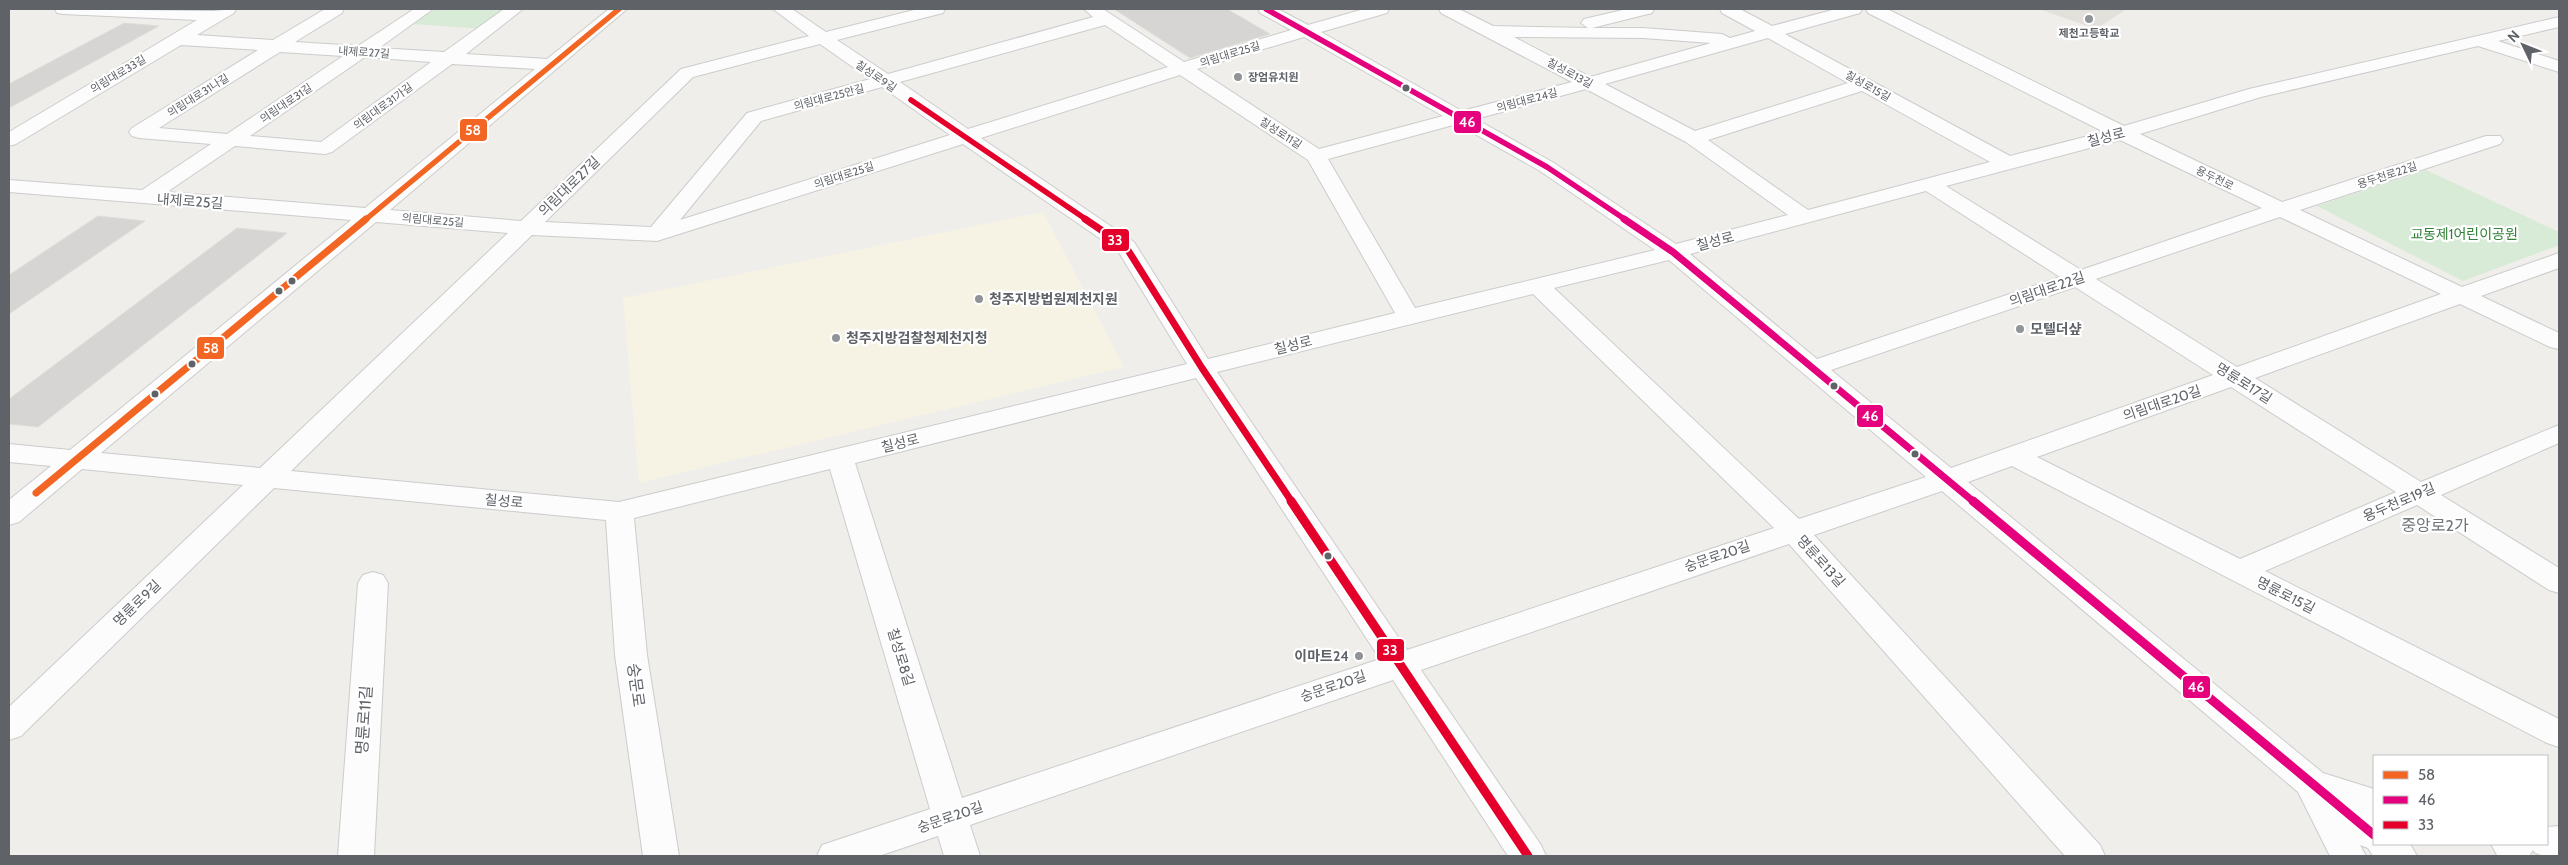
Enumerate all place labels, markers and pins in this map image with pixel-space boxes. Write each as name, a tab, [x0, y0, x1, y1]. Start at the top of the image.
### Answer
marker: 제천고등학교	[2083, 13, 2095, 25]
place label: 제천고등학교	[2059, 26, 2119, 40]
place label: 장엄유치원	[1248, 70, 1299, 84]
marker: 장엄유치원	[1232, 71, 1244, 83]
unlabelled marker	[1401, 83, 1411, 93]
unlabelled marker	[287, 276, 297, 286]
unlabelled marker	[274, 286, 284, 296]
place label: 청주지방법원제천지원	[989, 290, 1118, 308]
marker: 청주지방법원제천지원	[973, 293, 985, 305]
place label: 모텔더샾	[2030, 320, 2082, 338]
marker: 모텔더샾	[2014, 323, 2026, 335]
place label: 청주지방검찰청제천지청	[846, 329, 988, 347]
marker: 청주지방검찰청제천지청	[830, 332, 842, 344]
unlabelled marker	[187, 359, 197, 369]
unlabelled marker	[1829, 381, 1839, 391]
unlabelled marker	[150, 389, 160, 399]
unlabelled marker	[1910, 449, 1920, 459]
unlabelled marker	[1323, 551, 1333, 561]
place label: 이마트24	[1294, 647, 1349, 665]
marker: 이마트24	[1353, 650, 1365, 662]

